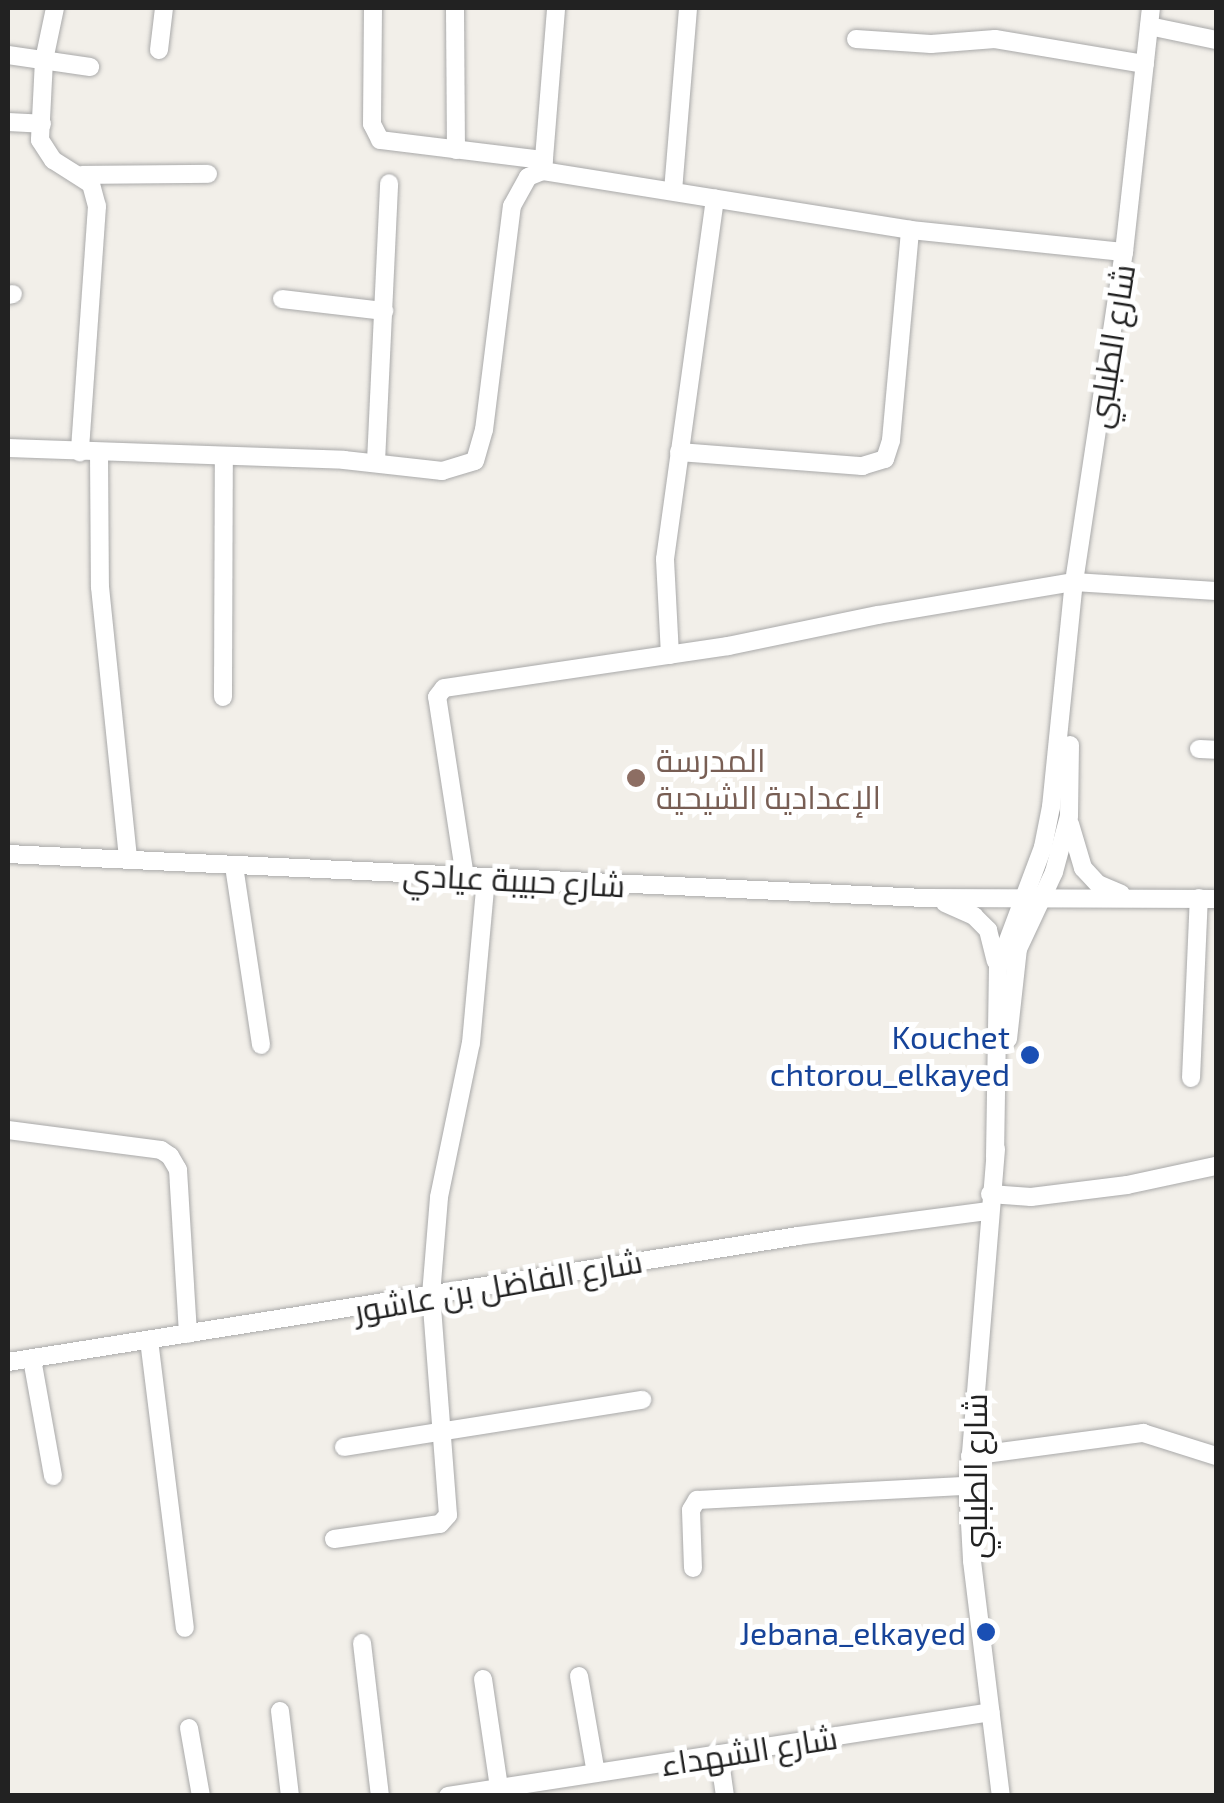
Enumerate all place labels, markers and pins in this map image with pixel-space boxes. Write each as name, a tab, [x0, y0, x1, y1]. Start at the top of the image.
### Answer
place label: المدرسة الإعدادية الشيحية	[656, 741, 881, 816]
marker: المدرسة الإعدادية الشيحية	[625, 767, 647, 789]
place label: Kouchet chtorou_elkayed	[770, 1018, 1010, 1093]
marker: Kouchet chtorou_elkayed	[1019, 1044, 1041, 1066]
place label: Jebana_elkayed	[739, 1613, 966, 1651]
marker: Jebana_elkayed	[975, 1621, 997, 1643]

